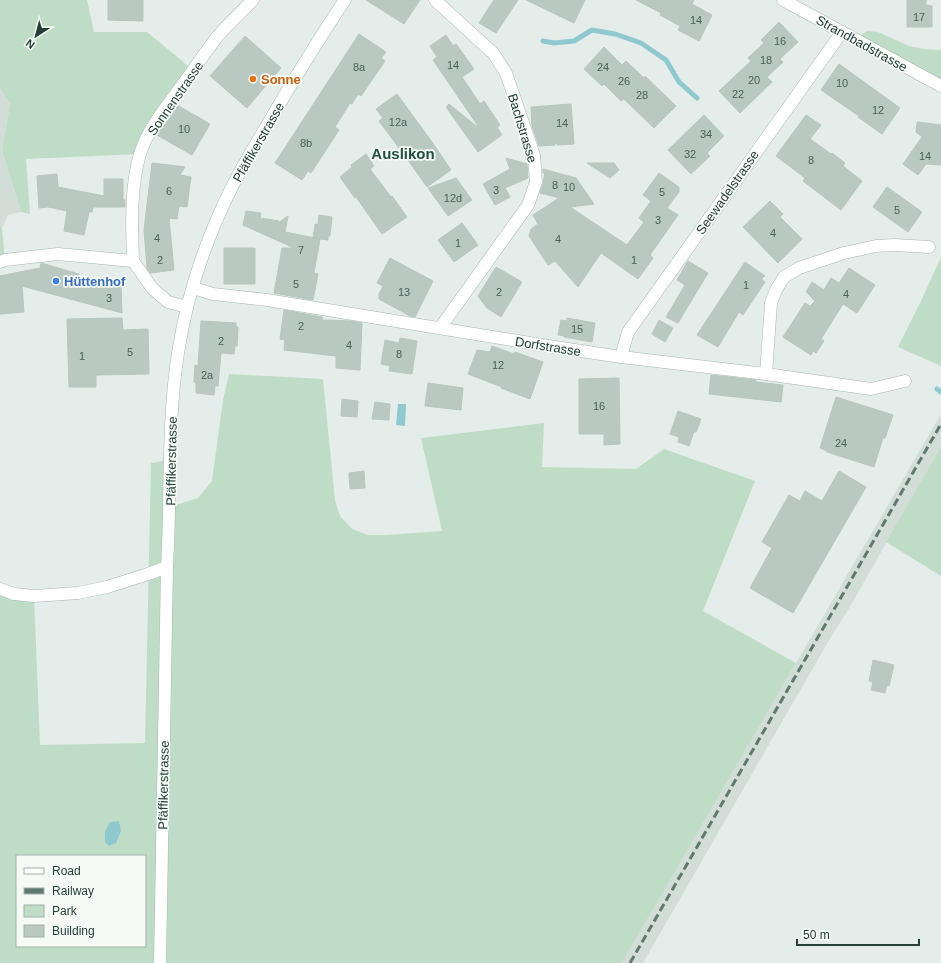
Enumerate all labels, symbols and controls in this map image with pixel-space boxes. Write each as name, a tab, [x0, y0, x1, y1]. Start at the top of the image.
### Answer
house number: 17	[913, 11, 925, 23]
street label: Strandbadstrasse	[814, 12, 910, 75]
house number: 14	[690, 14, 702, 26]
north arrow	[16, 16, 56, 56]
house number: 16	[774, 35, 786, 47]
text: N	[23, 37, 37, 51]
house number: 18	[760, 54, 772, 66]
street label: Sonnenstrasse	[144, 58, 206, 138]
house number: 14	[447, 59, 459, 71]
house number: 8a	[353, 61, 366, 73]
house number: 24	[597, 61, 609, 73]
place label: Sonne	[261, 72, 301, 87]
marker: Sonne	[248, 74, 258, 84]
house number: 20	[748, 74, 760, 86]
house number: 26	[618, 75, 630, 87]
house number: 10	[836, 77, 848, 89]
house number: 22	[732, 88, 744, 100]
house number: 28	[636, 89, 648, 101]
street label: Bachstrasse	[505, 92, 540, 165]
street label: Pfäffikerstrasse	[230, 100, 287, 185]
house number: 12	[872, 104, 884, 116]
house number: 12a	[389, 116, 408, 128]
house number: 14	[556, 117, 568, 129]
house number: 10	[178, 123, 190, 135]
house number: 34	[700, 128, 712, 140]
house number: 8b	[300, 137, 312, 149]
district label: Auslikon	[371, 145, 435, 162]
street label: Seewadelstrasse	[693, 147, 762, 237]
house number: 32	[684, 148, 696, 160]
house number: 14	[919, 150, 931, 162]
house number: 8	[808, 154, 814, 166]
house number: 8	[552, 179, 558, 191]
house number: 10	[563, 181, 575, 193]
house number: 3	[493, 184, 499, 196]
house number: 6	[166, 185, 172, 197]
house number: 5	[659, 186, 665, 198]
house number: 12d	[444, 192, 462, 204]
house number: 5	[894, 204, 900, 216]
house number: 3	[655, 214, 661, 226]
house number: 4	[770, 227, 776, 239]
house number: 4	[154, 232, 160, 244]
house number: 4	[555, 233, 561, 245]
house number: 1	[455, 237, 461, 249]
house number: 7	[298, 244, 304, 256]
house number: 2	[157, 254, 163, 266]
house number: 1	[631, 254, 637, 266]
place label: Hüttenhof	[64, 274, 126, 289]
marker: Hüttenhof	[51, 276, 61, 286]
house number: 5	[293, 278, 299, 290]
house number: 1	[743, 279, 749, 291]
house number: 13	[398, 286, 410, 298]
house number: 2	[496, 286, 502, 298]
house number: 4	[843, 288, 849, 300]
house number: 3	[106, 292, 112, 304]
house number: 2	[298, 320, 304, 332]
house number: 15	[571, 323, 583, 335]
street label: Dorfstrasse	[514, 334, 582, 359]
house number: 2	[218, 335, 224, 347]
house number: 4	[346, 339, 352, 351]
house number: 5	[127, 346, 133, 358]
house number: 8	[396, 348, 402, 360]
house number: 1	[79, 350, 85, 362]
house number: 12	[492, 359, 504, 371]
house number: 2a	[201, 369, 214, 381]
house number: 16	[593, 400, 605, 412]
street label: Pfäffikerstrasse	[163, 416, 180, 506]
house number: 24	[835, 437, 847, 449]
street label: Pfäffikerstrasse	[155, 740, 172, 830]
legend	[16, 855, 146, 947]
text: Road	[52, 864, 81, 878]
text: Railway	[52, 884, 94, 898]
text: Park	[52, 904, 78, 918]
scale bar	[797, 921, 919, 947]
text: Building	[52, 924, 95, 938]
text: 50 m	[803, 928, 830, 942]

